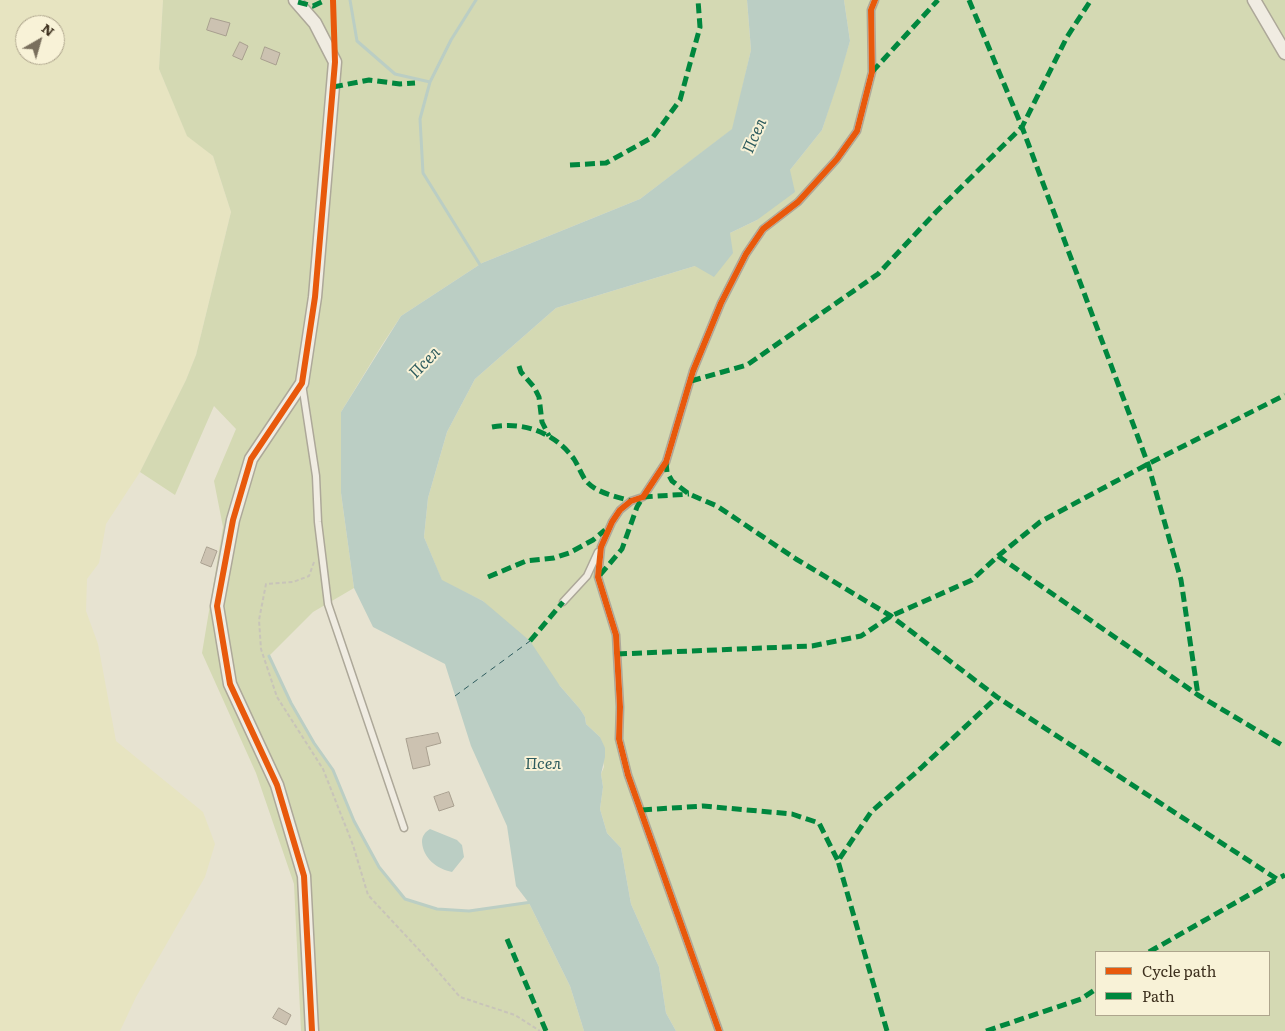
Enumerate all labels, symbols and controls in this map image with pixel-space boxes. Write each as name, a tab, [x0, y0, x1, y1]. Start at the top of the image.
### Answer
north arrow	[15, 15, 65, 65]
text: N	[38, 17, 59, 40]
water label: Псел	[739, 116, 771, 156]
water label: Псел	[406, 343, 444, 383]
water label: Псел	[525, 754, 561, 774]
legend	[1095, 951, 1270, 1016]
text: Cycle path	[1142, 959, 1216, 982]
text: Path	[1142, 984, 1175, 1007]

